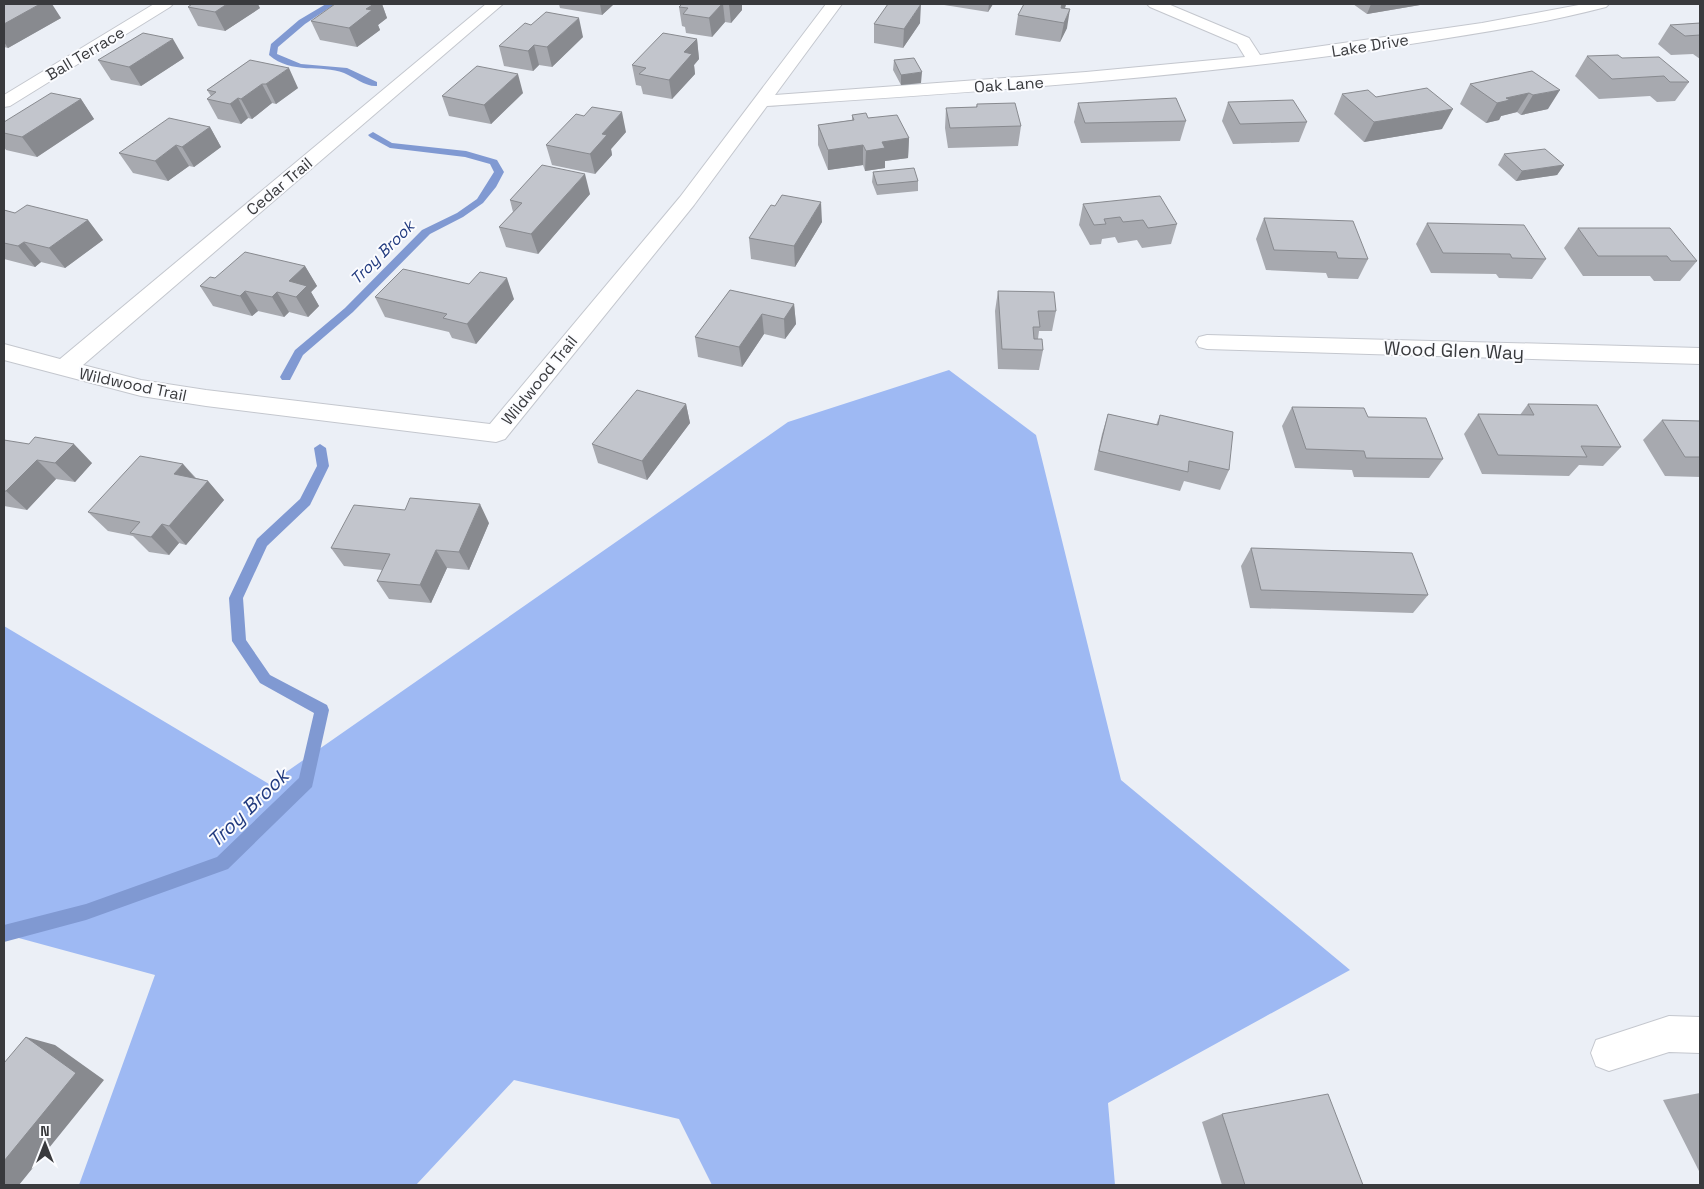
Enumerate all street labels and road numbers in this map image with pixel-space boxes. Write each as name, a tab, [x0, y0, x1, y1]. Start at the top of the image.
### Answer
street label: Ball Terrace	[42, 22, 129, 85]
street label: Lake Drive	[1330, 29, 1410, 62]
street label: Oak Lane	[973, 72, 1045, 97]
street label: Cedar Trail	[242, 153, 317, 220]
street label: Wildwood Trail	[497, 331, 582, 430]
street label: Wood Glen Way	[1383, 336, 1525, 365]
street label: Wildwood Trail	[77, 363, 189, 406]

